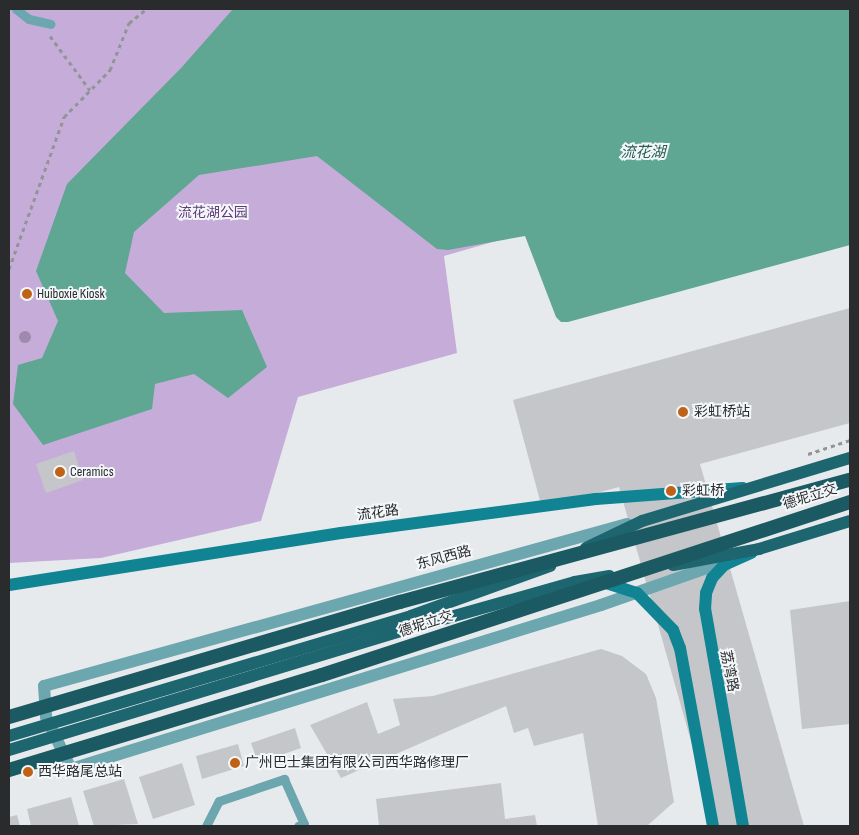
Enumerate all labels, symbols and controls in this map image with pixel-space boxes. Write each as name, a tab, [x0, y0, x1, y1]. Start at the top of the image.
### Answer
water label: 流花湖	[621, 144, 665, 162]
park label: 流花湖公园	[178, 205, 248, 221]
place label: Huiboxie Kiosk	[37, 286, 105, 302]
marker: Huiboxie Kiosk	[21, 288, 33, 300]
place label: 彩虹桥站	[694, 404, 750, 420]
marker: 彩虹桥站	[676, 405, 690, 419]
place label: Ceramics	[70, 464, 114, 480]
marker: Ceramics	[54, 466, 66, 478]
street label: 德坭立交	[781, 481, 839, 513]
place label: 彩虹桥	[682, 483, 724, 499]
marker: 彩虹桥	[664, 484, 678, 498]
street label: 流花路	[356, 502, 400, 524]
street label: 东风西路	[415, 543, 473, 573]
street label: 德坭立交	[397, 607, 455, 641]
street label: 荔湾路	[717, 649, 741, 693]
place label: 广州巴士集团有限公司西华路修理厂	[245, 755, 469, 771]
marker: 广州巴士集团有限公司西华路修理厂	[229, 757, 241, 769]
place label: 西华路尾总站	[38, 764, 122, 780]
marker: 西华路尾总站	[22, 766, 34, 778]

